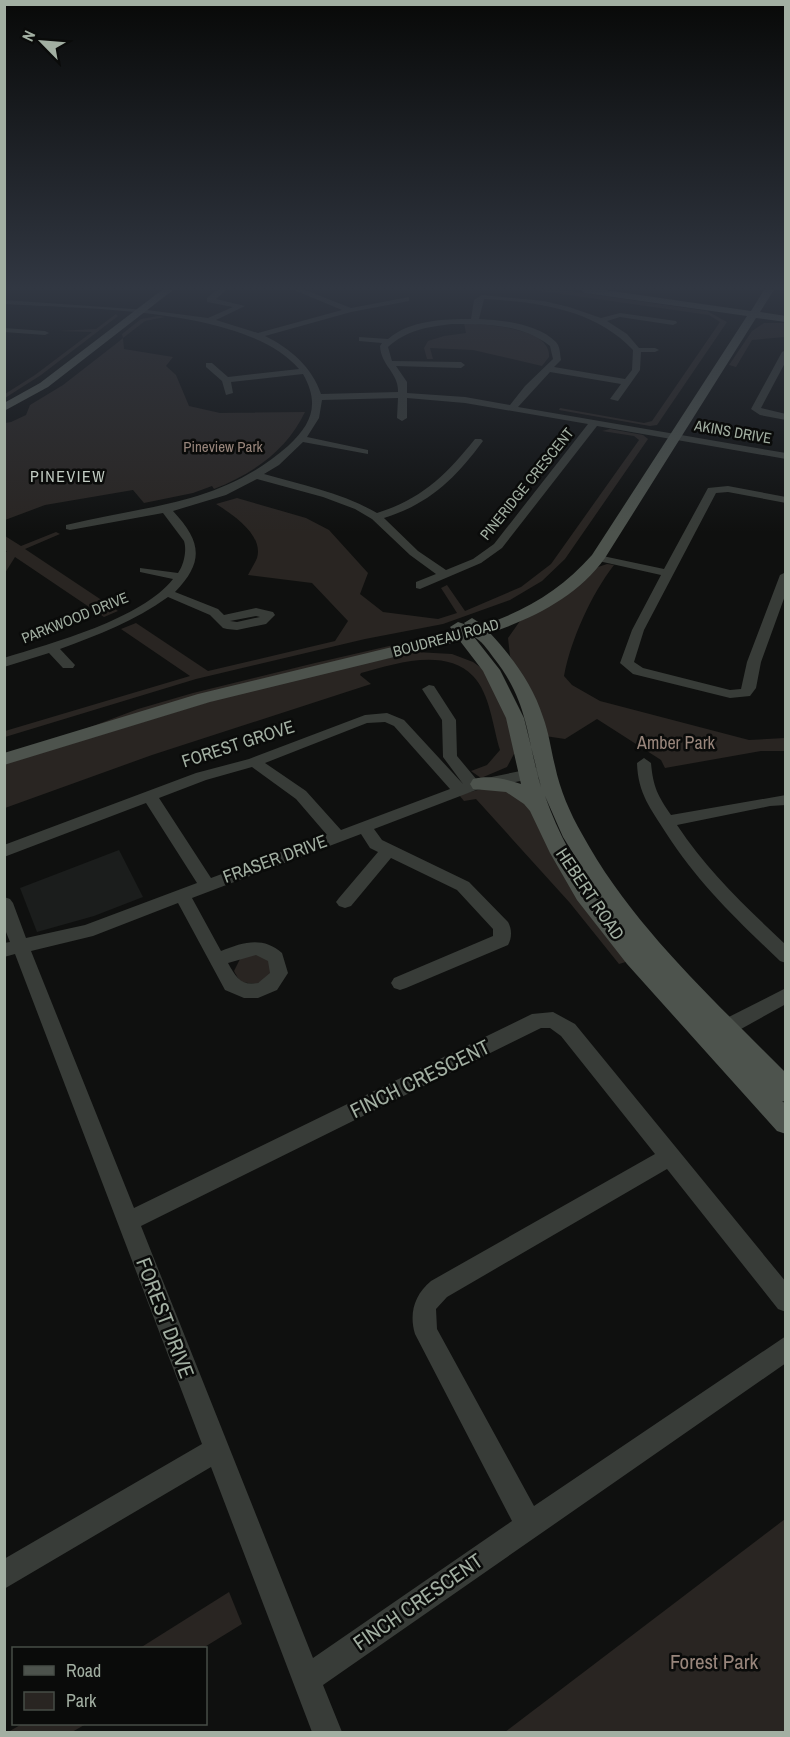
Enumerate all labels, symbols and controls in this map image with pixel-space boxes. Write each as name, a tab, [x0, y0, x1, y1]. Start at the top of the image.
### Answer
north arrow	[12, 12, 72, 72]
text: N	[16, 27, 40, 45]
street label: AKINS DRIVE	[692, 414, 773, 449]
street label: PINERIDGE CRESCENT	[475, 423, 579, 544]
park label: Pineview Park	[183, 436, 263, 457]
district label: PINEVIEW	[30, 465, 106, 487]
street label: PARKWOOD DRIVE	[18, 587, 131, 648]
street label: BOUDREAU ROAD	[391, 613, 501, 662]
street label: FOREST GROVE	[178, 714, 297, 773]
park label: Amber Park	[636, 730, 716, 755]
street label: FRASER DRIVE	[219, 828, 330, 889]
street label: HEBERT ROAD	[550, 843, 630, 945]
street label: FINCH CRESCENT	[345, 1032, 495, 1125]
street label: FOREST DRIVE	[129, 1253, 202, 1382]
street label: FINCH CRESCENT	[347, 1546, 489, 1657]
legend	[12, 1647, 207, 1725]
park label: Forest Park	[670, 1647, 758, 1676]
text: Road	[66, 1658, 101, 1683]
text: Park	[66, 1688, 97, 1713]

